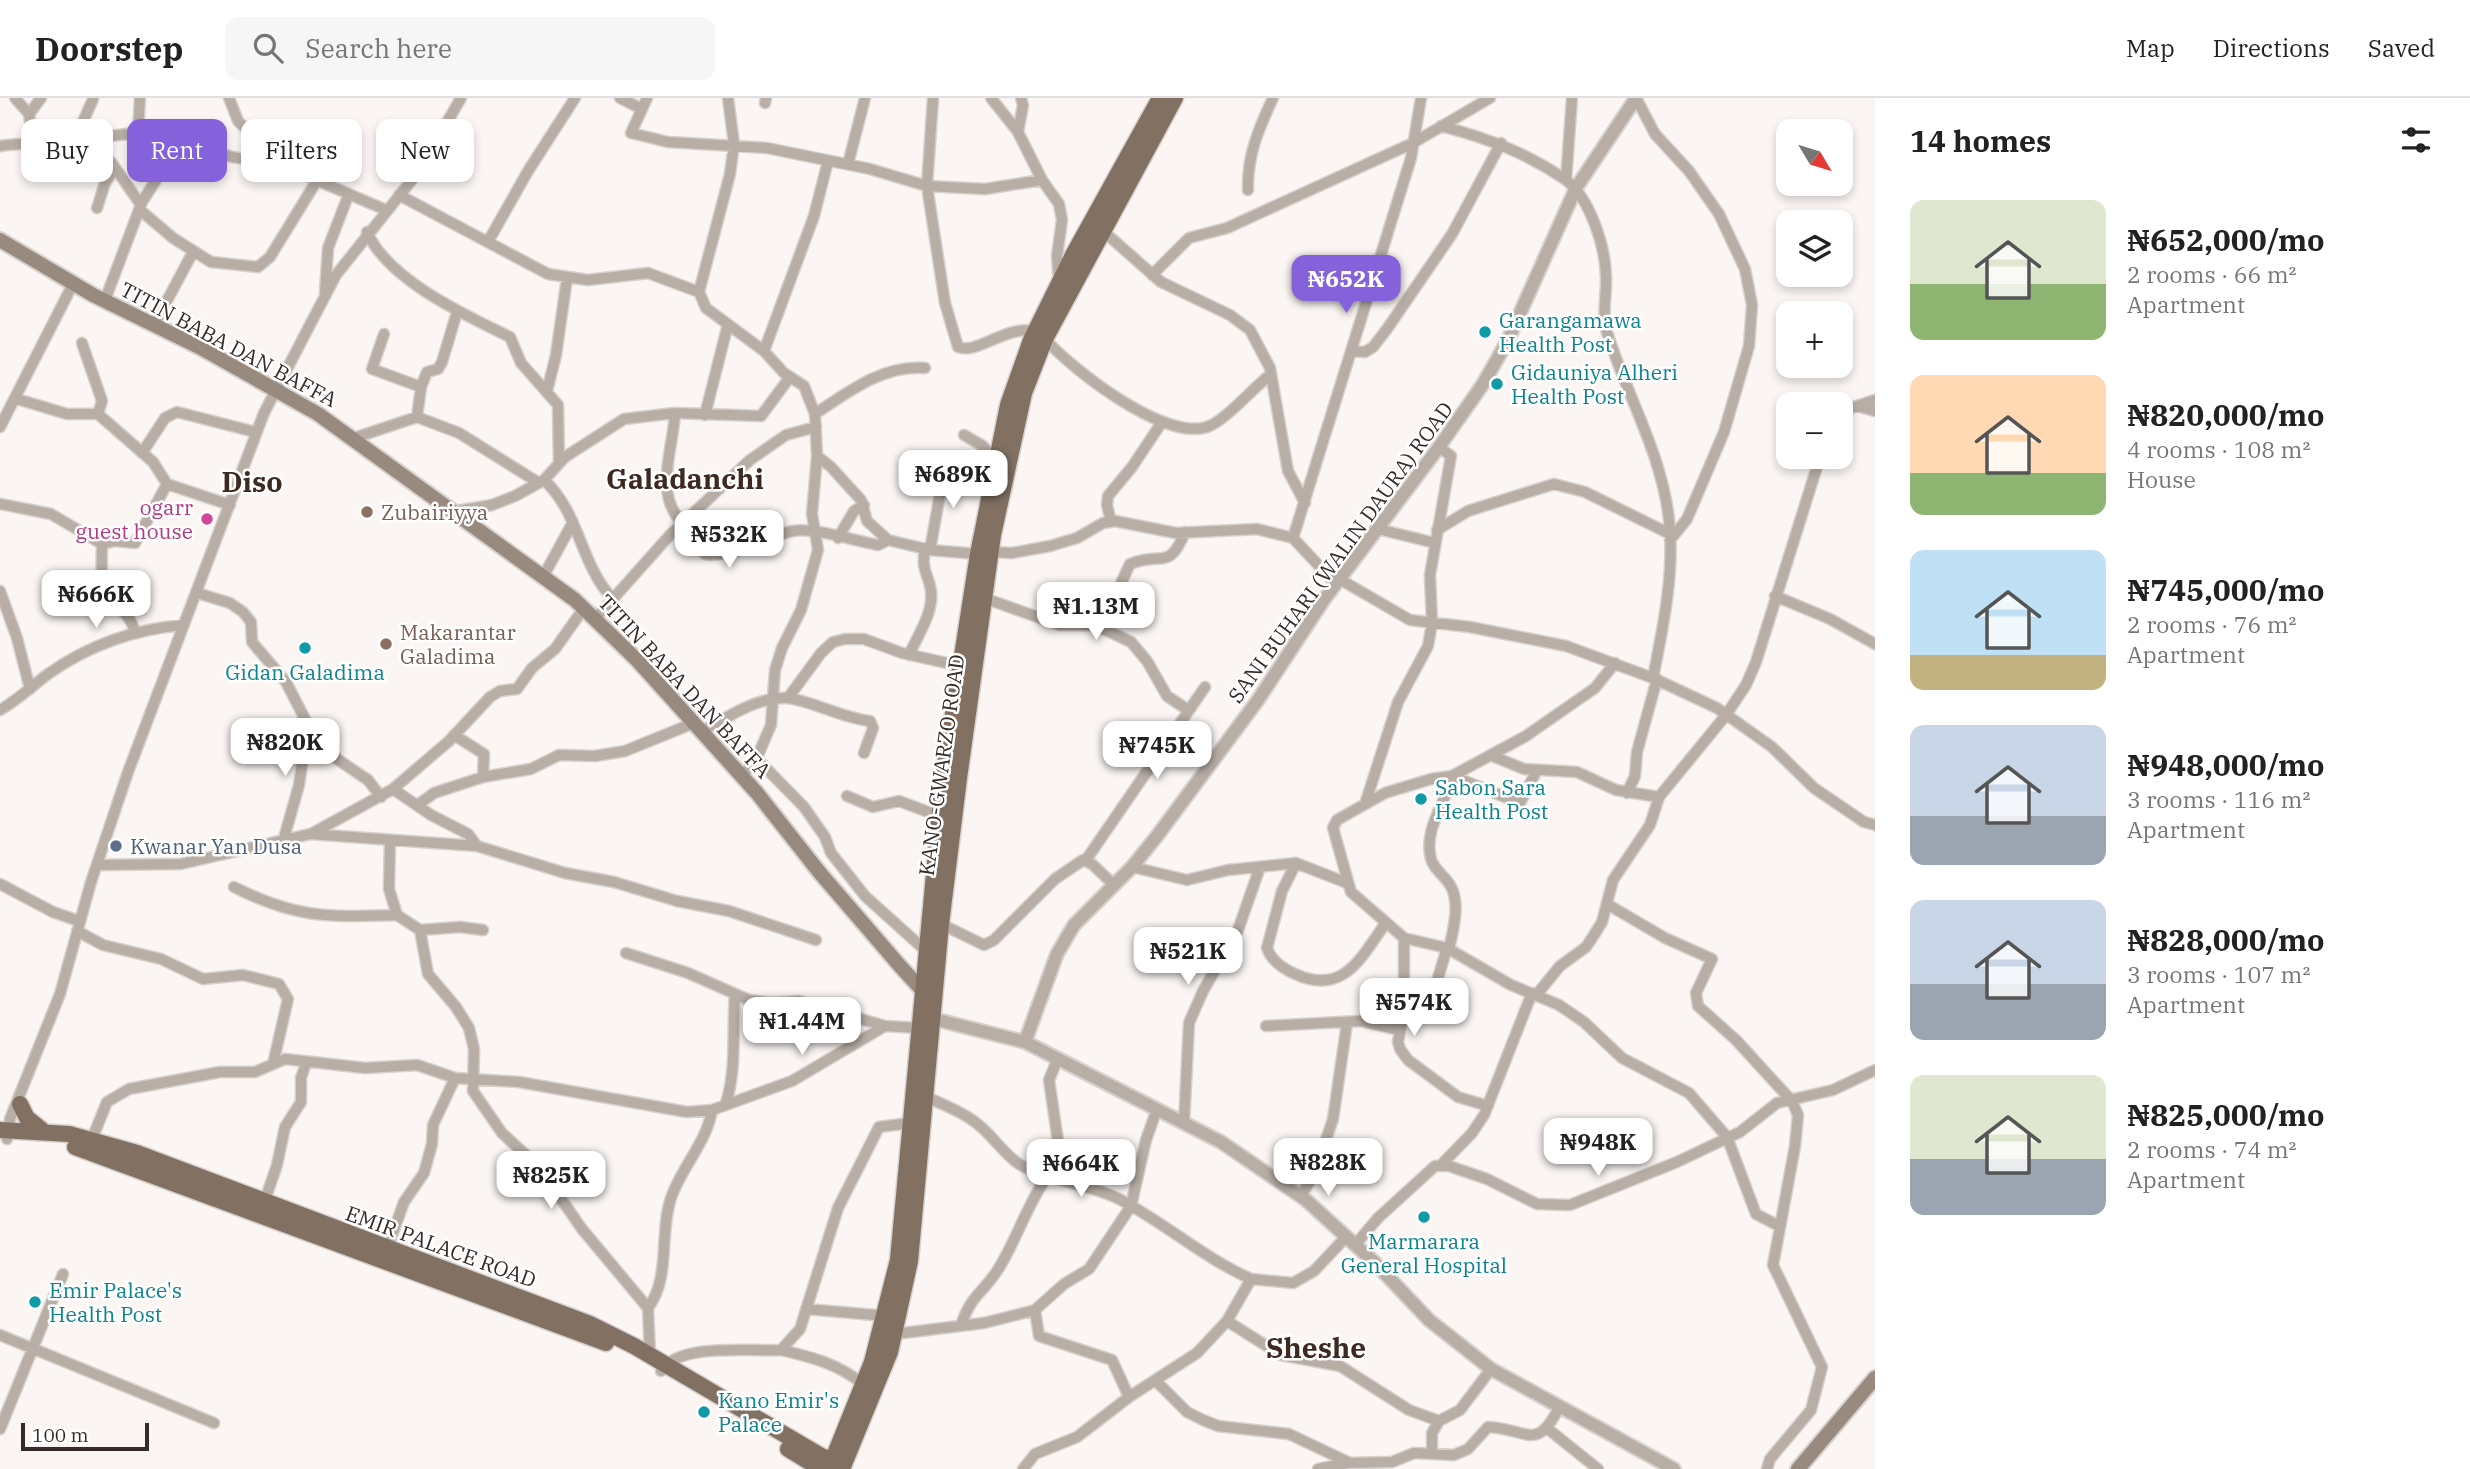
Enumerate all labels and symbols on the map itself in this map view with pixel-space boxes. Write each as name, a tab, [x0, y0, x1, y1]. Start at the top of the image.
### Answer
north arrow	[1776, 119, 1853, 196]
pin: ₦652K	[1297, 256, 1395, 315]
street label: TITIN BABA DAN BAFFA	[116, 275, 343, 413]
place label: Garangamawa Health Post	[1499, 306, 1642, 358]
marker: Garangamawa Health Post	[1477, 324, 1493, 340]
place label: Gidauniya Alheri Health Post	[1511, 358, 1678, 410]
marker: Gidauniya Alheri Health Post	[1489, 376, 1505, 392]
street label: SANI BUHARI (WALIN DAURA) ROAD	[1221, 396, 1459, 708]
pin: ₦689K	[904, 450, 1002, 510]
district label: Galadanchi	[606, 460, 764, 497]
district label: Diso	[221, 463, 283, 500]
place label: ogarr guest house	[75, 493, 194, 545]
place label: Zubairiyya	[381, 498, 488, 526]
marker: Zubairiyya	[359, 504, 375, 520]
pin: ₦532K	[680, 510, 778, 570]
marker: ogarr guest house	[199, 511, 215, 527]
pin: ₦666K	[47, 570, 145, 630]
pin: ₦1.13M	[1039, 582, 1153, 642]
street label: TITIN BABA DAN BAFFA	[592, 588, 778, 784]
place label: Makarantar Galadima	[400, 618, 517, 670]
marker: Makarantar Galadima	[378, 636, 394, 652]
marker: Gidan Galadima	[297, 640, 313, 656]
street label: KANO-GWARZO ROAD	[912, 652, 970, 878]
place label: Gidan Galadima	[225, 658, 385, 686]
pin: ₦820K	[236, 718, 334, 778]
pin: ₦745K	[1108, 722, 1206, 781]
place label: Sabon Sara Health Post	[1435, 773, 1548, 825]
marker: Sabon Sara Health Post	[1413, 791, 1429, 807]
place label: Kwanar Yan Dusa	[130, 832, 302, 860]
marker: Kwanar Yan Dusa	[108, 838, 124, 854]
pin: ₦521K	[1139, 928, 1237, 987]
pin: ₦574K	[1365, 978, 1463, 1038]
pin: ₦1.44M	[745, 998, 859, 1057]
pin: ₦948K	[1549, 1118, 1647, 1178]
pin: ₦828K	[1279, 1138, 1377, 1198]
pin: ₦664K	[1032, 1140, 1130, 1199]
pin: ₦825K	[502, 1152, 600, 1211]
street label: EMIR PALACE ROAD	[342, 1199, 540, 1293]
marker: Marmarara General Hospital	[1416, 1209, 1432, 1225]
place label: Marmarara General Hospital	[1341, 1227, 1507, 1279]
place label: Emir Palace's Health Post	[49, 1276, 182, 1328]
marker: Emir Palace's Health Post	[27, 1294, 43, 1310]
district label: Sheshe	[1266, 1329, 1366, 1366]
place label: Kano Emir's Palace	[718, 1386, 839, 1438]
marker: Kano Emir's Palace	[696, 1404, 712, 1420]
scale bar	[21, 1420, 149, 1452]

